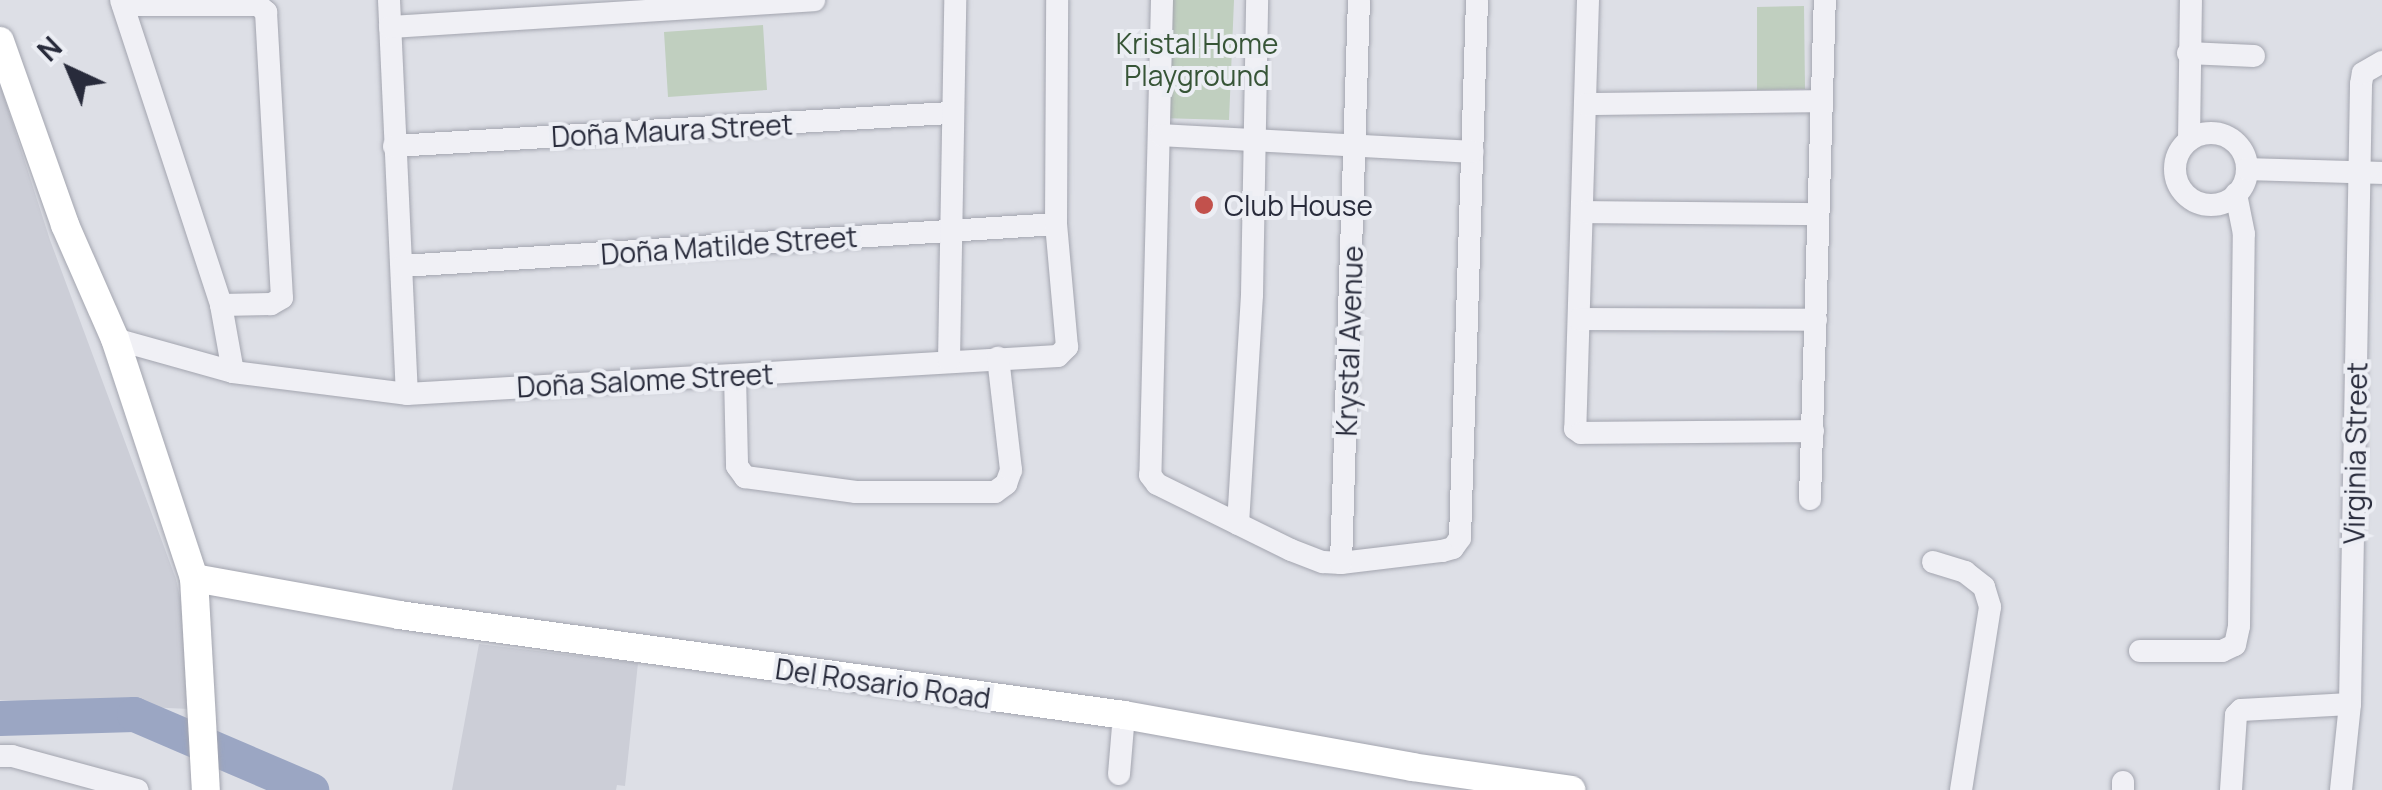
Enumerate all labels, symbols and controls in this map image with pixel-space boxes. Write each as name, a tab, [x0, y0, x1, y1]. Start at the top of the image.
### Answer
north arrow	[20, 20, 120, 120]
park label: Kristal Home Playground	[1116, 26, 1278, 92]
text: N	[29, 28, 70, 69]
street label: Doña Maura Street	[550, 107, 794, 153]
place label: Club House	[1224, 188, 1373, 222]
marker: Club House	[1193, 194, 1215, 216]
street label: Doña Matilde Street	[599, 219, 859, 271]
street label: Krystal Avenue	[1329, 245, 1369, 437]
street label: Doña Salome Street	[516, 356, 774, 404]
street label: Virginia Street	[2337, 362, 2373, 544]
street label: Del Rosario Road	[773, 651, 993, 715]

